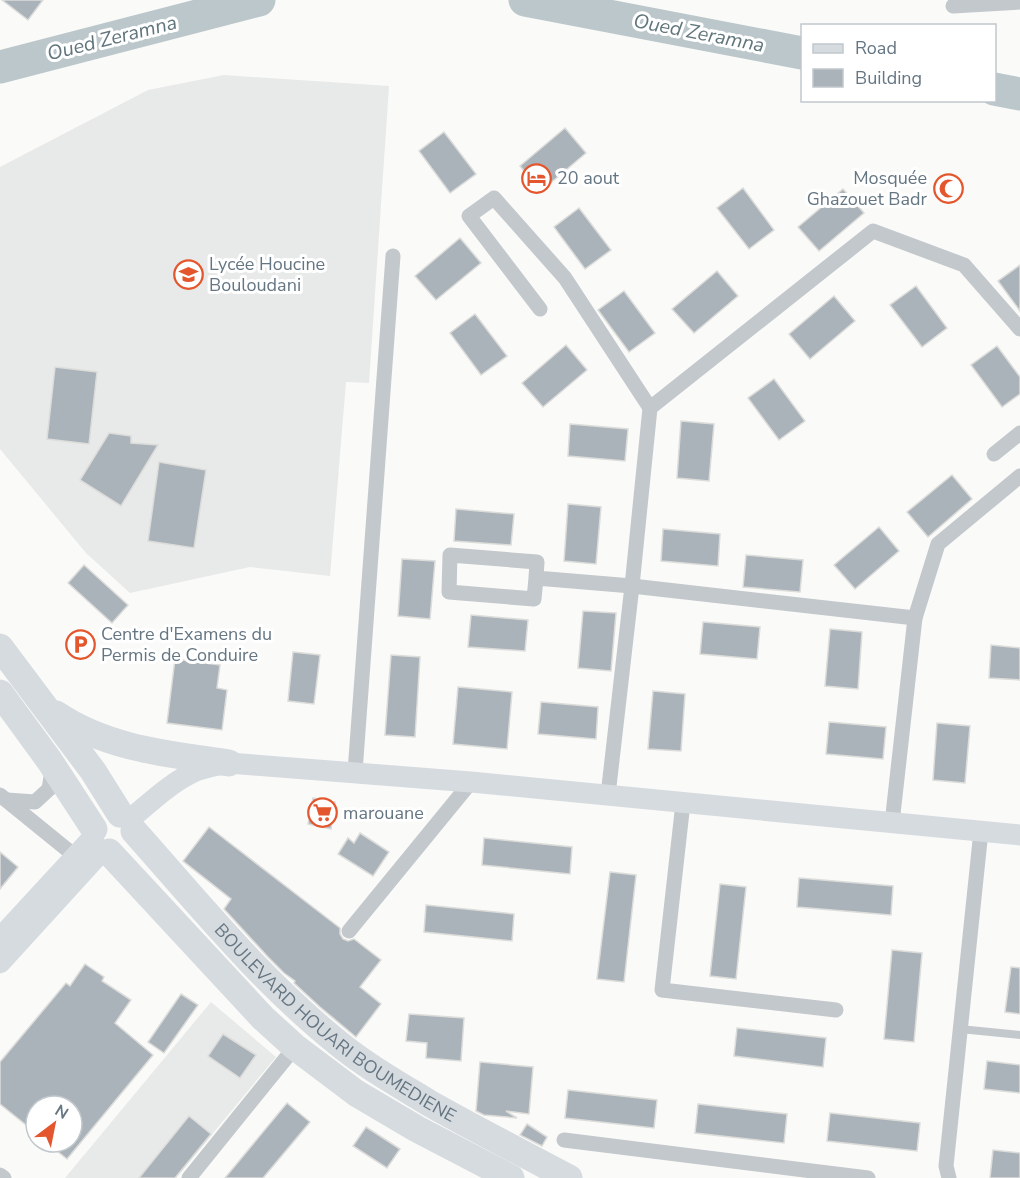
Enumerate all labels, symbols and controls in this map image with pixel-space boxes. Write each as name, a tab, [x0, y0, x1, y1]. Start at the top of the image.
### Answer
water label: Oued Zeramna	[631, 7, 767, 59]
water label: Oued Zeramna	[44, 9, 180, 67]
legend	[801, 24, 996, 102]
text: Road	[855, 36, 897, 60]
text: Building	[855, 66, 922, 90]
hotel icon: 20 aout	[520, 162, 552, 194]
place label: 20 aout	[557, 166, 620, 190]
place label: Mosquée Ghazouet Badr	[807, 166, 928, 211]
mosque icon: Mosquée Ghazouet Badr	[932, 172, 964, 204]
place label: Lycée Houcine Bouloudani	[209, 252, 325, 297]
school or university icon: Lycée Houcine Bouloudani	[172, 258, 204, 290]
place label: Centre d'Examens du Permis de Conduire	[101, 622, 272, 667]
parking icon: Centre d'Examens du Permis de Conduire	[64, 628, 96, 660]
supermarket icon: marouane	[306, 797, 338, 829]
place label: marouane	[343, 801, 424, 825]
street label: BOULEVARD HOUARI BOUMEDIENE	[209, 918, 460, 1128]
north arrow	[24, 1094, 84, 1154]
text: N	[51, 1100, 72, 1125]

